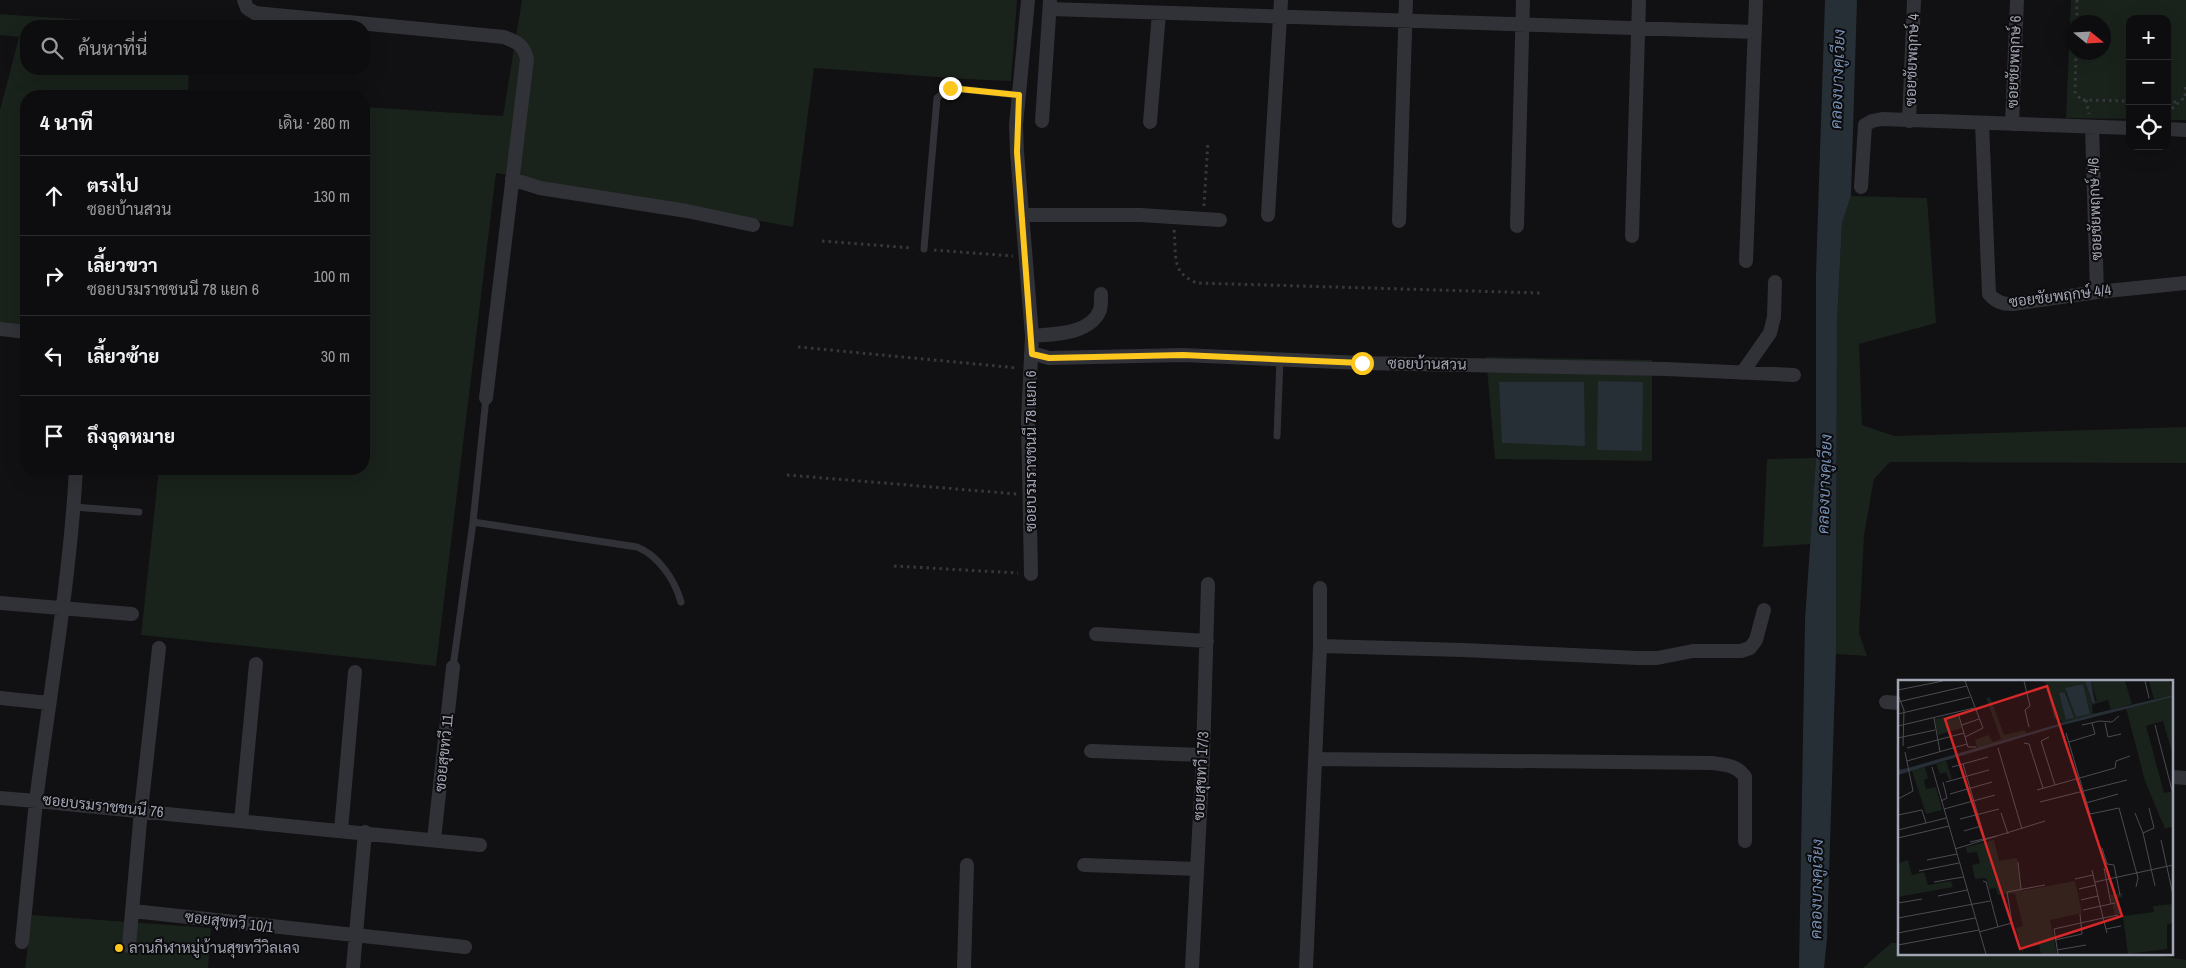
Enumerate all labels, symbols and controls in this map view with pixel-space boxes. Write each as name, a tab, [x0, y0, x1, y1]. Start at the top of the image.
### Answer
street label: ซอยชัยพฤกษ์ 4	[1899, 13, 1924, 107]
street label: ซอยชัยพฤกษ์ 6	[2001, 15, 2026, 109]
north arrow	[2066, 15, 2111, 60]
map controls	[2126, 15, 2171, 150]
button: +	[2126, 15, 2171, 60]
search box	[20, 20, 370, 75]
water label: คลองบางคูเวียง	[1824, 29, 1851, 129]
icon: search	[38, 34, 66, 62]
text: ค้นหาที่นี่	[78, 35, 147, 61]
button: −	[2126, 60, 2171, 105]
route end	[939, 77, 962, 100]
button: locate	[2126, 105, 2171, 150]
text: 4 นาที	[40, 108, 93, 137]
text: เดิน · 260 m	[278, 112, 350, 134]
street label: ซอยชัยพฤกษ์ 4/6	[2082, 157, 2107, 261]
text: ตรงไป	[87, 172, 139, 198]
icon: ahead	[40, 182, 68, 210]
text: 130 m	[314, 185, 350, 207]
text: ซอยบ้านสวน	[87, 198, 171, 220]
text: เลี้ยวขวา	[87, 252, 158, 278]
icon: right	[40, 262, 68, 290]
text: 100 m	[314, 265, 350, 287]
text: ซอยบรมราชชนนี 78 แยก 6	[87, 278, 259, 300]
street label: ซอยชัยพฤกษ์ 4/4	[2007, 279, 2113, 312]
icon: left	[40, 342, 68, 370]
text: เลี้ยวซ้าย	[87, 343, 159, 369]
text: 30 m	[321, 345, 350, 367]
route start	[1351, 352, 1374, 375]
street label: ซอยบ้านสวน	[1387, 352, 1467, 375]
street label: ซอยบรมราชชนนี 78 แยก 6	[1020, 370, 1041, 532]
icon: arrive	[40, 422, 68, 450]
text: ถึงจุดหมาย	[87, 423, 175, 449]
water label: คลองบางคูเวียง	[1811, 434, 1838, 534]
inset map	[1898, 680, 2174, 956]
street label: ซอยสุขทวี 11	[429, 713, 459, 793]
street label: ซอยสุขทวี 17/3	[1188, 731, 1214, 821]
street label: ซอยบรมราชชนนี 76	[41, 789, 165, 822]
water label: คลองบางคูเวียง	[1804, 839, 1829, 939]
street label: ซอยสุขทวี 10/1	[183, 906, 275, 938]
place label: ลานกีฬาหมู่บ้านสุขทวีวิลเลจ	[129, 937, 300, 959]
marker: ลานกีฬาหมู่บ้านสุขทวีวิลเลจ	[113, 942, 125, 954]

